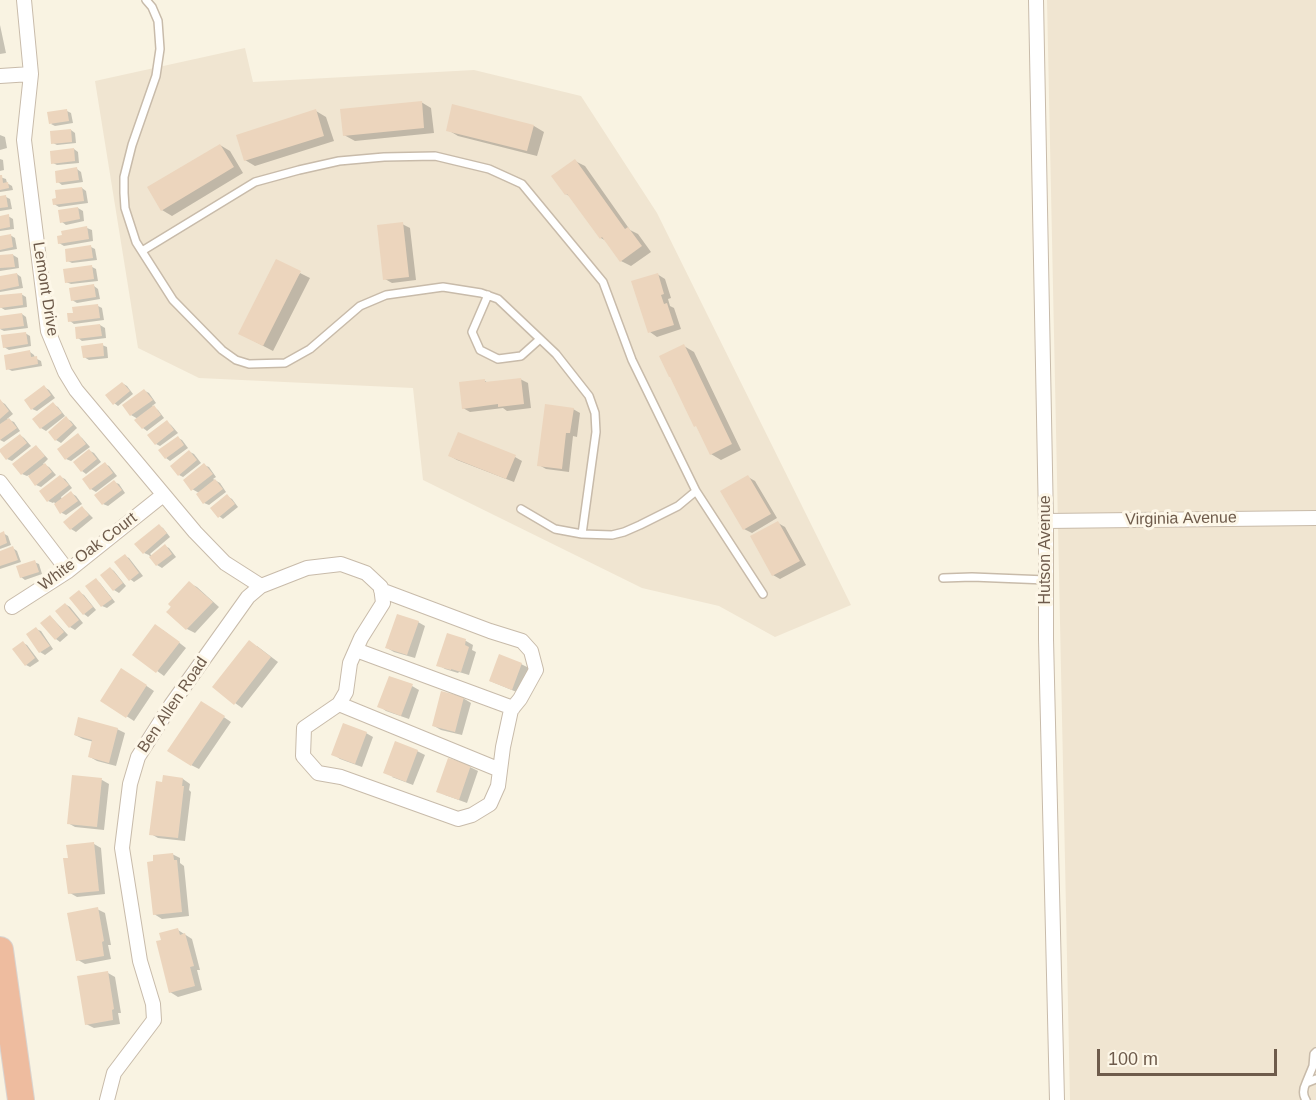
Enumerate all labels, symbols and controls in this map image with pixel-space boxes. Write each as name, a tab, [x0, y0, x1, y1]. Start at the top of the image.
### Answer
street label: Lemont Drive	[28, 241, 62, 337]
street label: Hutson Avenue	[1036, 495, 1056, 605]
street label: Virginia Avenue	[1125, 508, 1237, 530]
street label: White Oak Court	[35, 509, 141, 595]
street label: Ben Allen Road	[134, 654, 212, 756]
scale bar	[1100, 1037, 1280, 1075]
text: 100 m	[1108, 1049, 1158, 1069]

